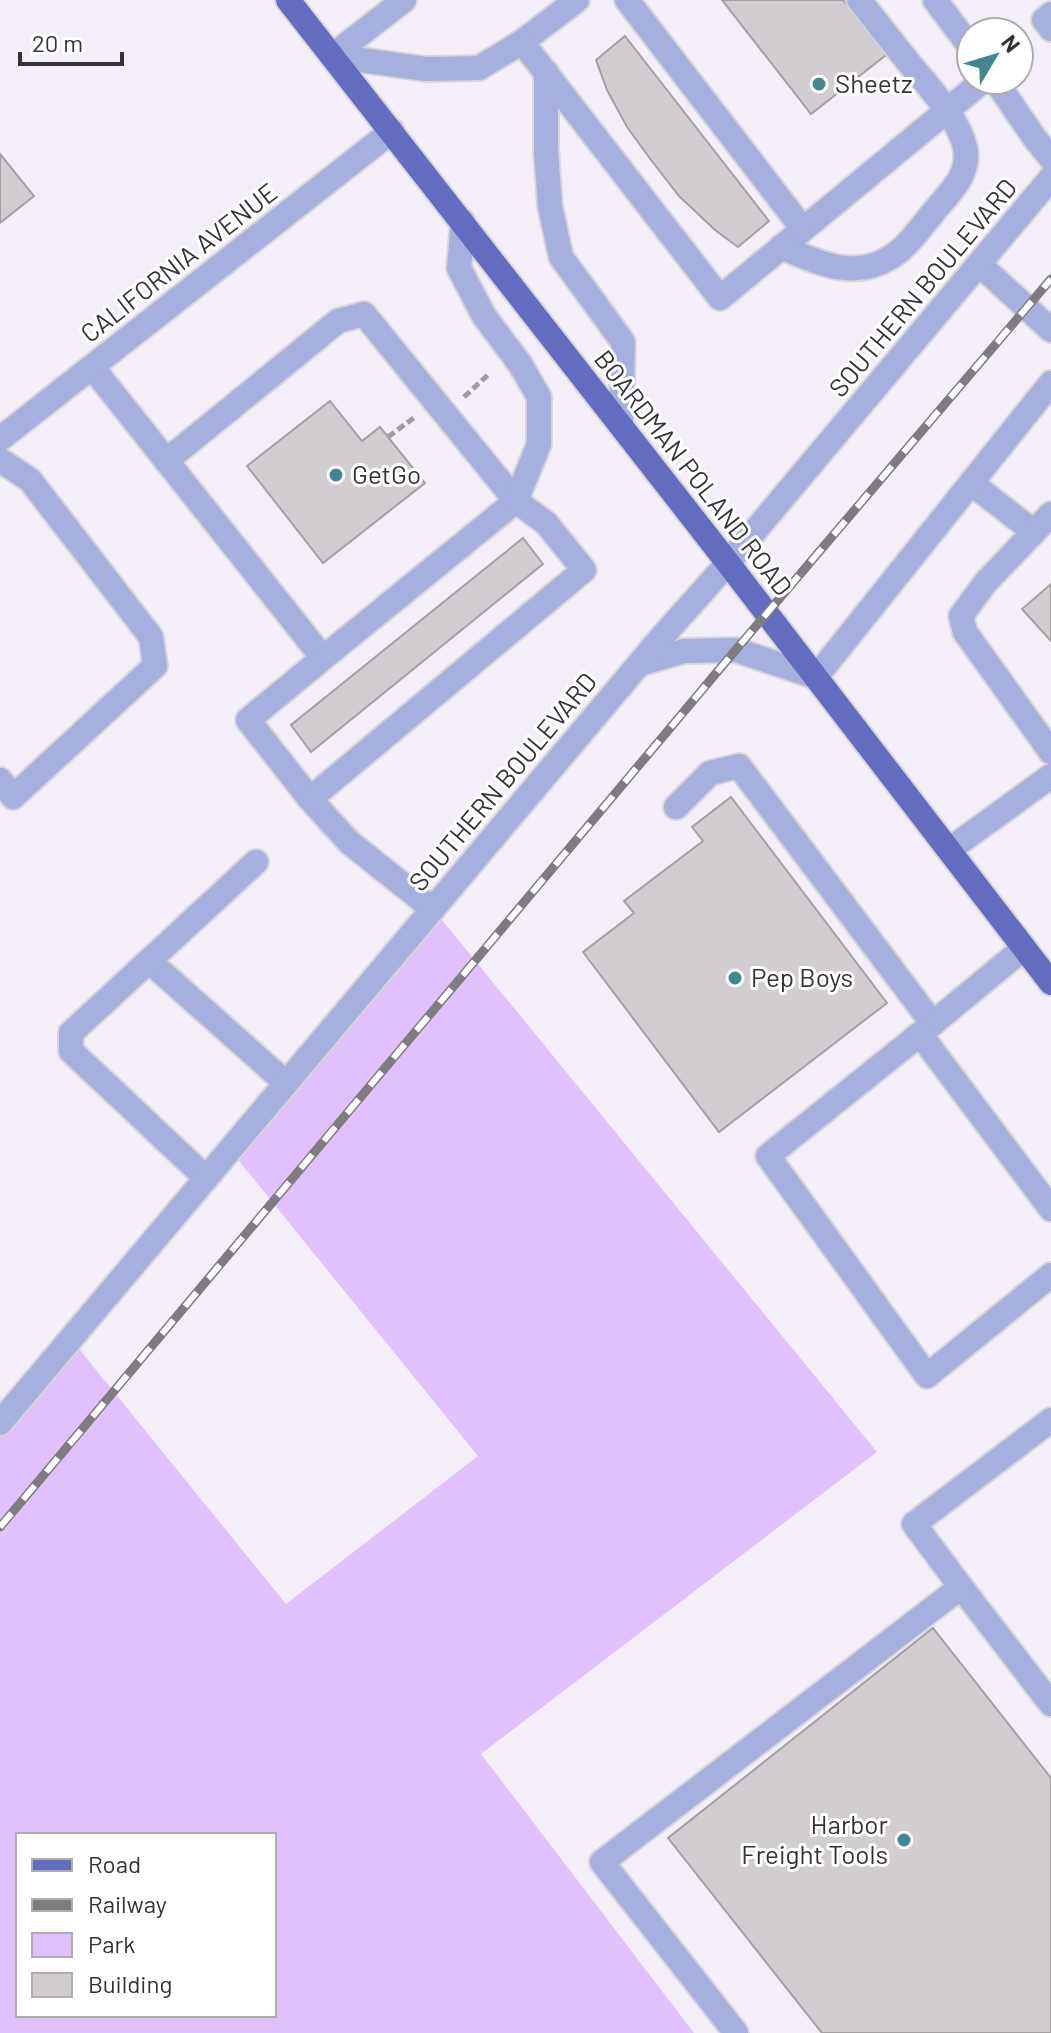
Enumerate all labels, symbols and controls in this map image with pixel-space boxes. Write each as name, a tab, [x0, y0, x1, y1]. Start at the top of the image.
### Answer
scale bar	[20, 16, 122, 66]
north arrow	[955, 16, 1035, 96]
text: 20 m	[32, 28, 83, 57]
text: N	[997, 29, 1026, 57]
place label: Sheetz	[835, 67, 913, 98]
marker: Sheetz	[810, 75, 828, 93]
street label: SOUTHERN BOULEVARD	[822, 172, 1022, 402]
street label: CALIFORNIA AVENUE	[74, 176, 282, 348]
street label: BOARDMAN POLAND ROAD	[589, 343, 800, 601]
place label: GetGo	[352, 458, 421, 489]
marker: GetGo	[327, 466, 345, 484]
street label: SOUTHERN BOULEVARD	[402, 666, 602, 896]
place label: Pep Boys	[751, 961, 853, 992]
marker: Pep Boys	[726, 969, 744, 987]
place label: Harbor Freight Tools	[741, 1808, 889, 1869]
marker: Harbor Freight Tools	[895, 1831, 913, 1849]
legend	[16, 1833, 276, 2017]
text: Road	[88, 1849, 141, 1878]
text: Railway	[88, 1889, 167, 1918]
text: Park	[88, 1929, 135, 1958]
text: Building	[88, 1969, 172, 1998]

